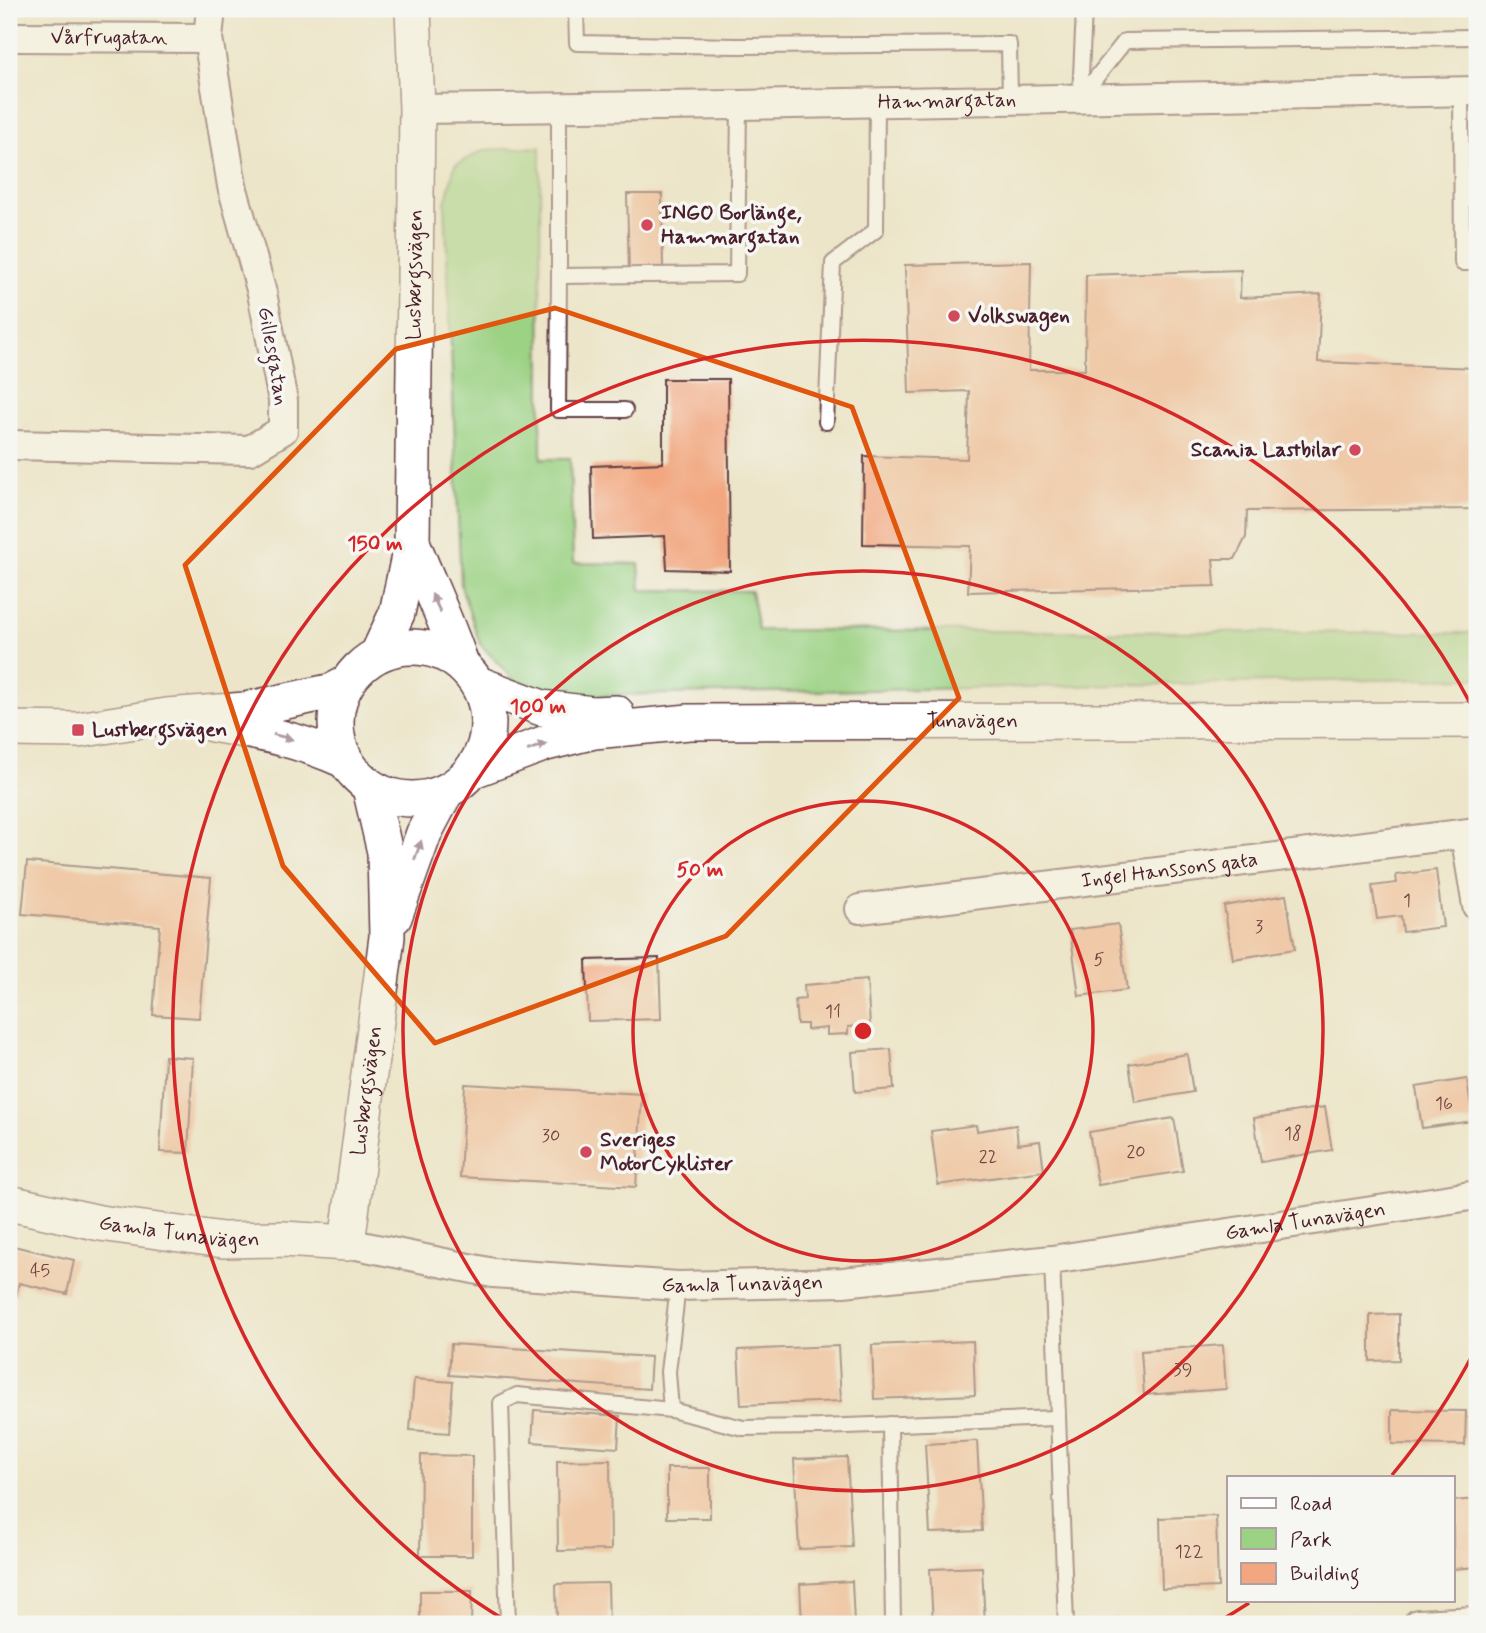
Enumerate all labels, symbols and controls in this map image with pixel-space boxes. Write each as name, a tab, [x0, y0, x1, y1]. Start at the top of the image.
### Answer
street label: Vårfrugatan	[51, 23, 168, 52]
street label: Hammargatan	[877, 86, 1016, 117]
place label: INGO Borlänge, Hammargatan	[661, 199, 802, 253]
street label: Lusbergsvägen	[400, 209, 431, 340]
marker: INGO Borlänge, Hammargatan	[639, 217, 655, 233]
place label: Volkswagen	[968, 302, 1070, 332]
street label: Gillesgatan	[249, 304, 295, 408]
marker: Volkswagen	[946, 308, 962, 324]
place label: Scania Lastbilar	[1191, 436, 1342, 464]
marker: Scania Lastbilar	[1347, 442, 1363, 458]
text: 150 m	[347, 530, 403, 558]
one-way arrow	[431, 593, 442, 613]
text: 100 m	[510, 693, 566, 721]
street label: Tunavägen	[927, 707, 1018, 735]
place label: Lustbergsvägen	[92, 716, 227, 746]
marker: Lustbergsvägen	[70, 722, 86, 738]
one-way arrow	[272, 732, 294, 743]
one-way arrow	[526, 741, 547, 752]
one-way arrow	[413, 839, 424, 860]
street label: Ingel Hanssons gata	[1080, 845, 1260, 895]
text: 50 m	[677, 856, 724, 884]
house number: 1	[1403, 889, 1411, 913]
house number: 3	[1255, 915, 1263, 939]
house number: 5	[1094, 948, 1105, 972]
house number: 11	[825, 1000, 841, 1024]
centre of rings	[851, 1019, 875, 1043]
street label: Lusbergsvägen	[345, 1024, 389, 1157]
house number: 16	[1435, 1092, 1453, 1116]
house number: 18	[1284, 1122, 1302, 1146]
house number: 30	[542, 1124, 560, 1148]
place label: Sveriges MotorCyklister	[600, 1126, 733, 1178]
house number: 20	[1126, 1140, 1146, 1164]
marker: Sveriges MotorCyklister	[578, 1144, 594, 1160]
house number: 22	[979, 1145, 997, 1169]
street label: Gamla Tunavägen	[1223, 1195, 1387, 1247]
street label: Gamla Tunavägen	[97, 1209, 260, 1255]
house number: 45	[30, 1259, 50, 1283]
street label: Gamla Tunavägen	[661, 1268, 824, 1300]
house number: 39	[1174, 1358, 1192, 1382]
legend	[1227, 1476, 1454, 1602]
text: Road	[1290, 1490, 1332, 1518]
text: Park	[1290, 1526, 1332, 1554]
house number: 122	[1175, 1540, 1203, 1564]
text: Building	[1290, 1560, 1360, 1590]

